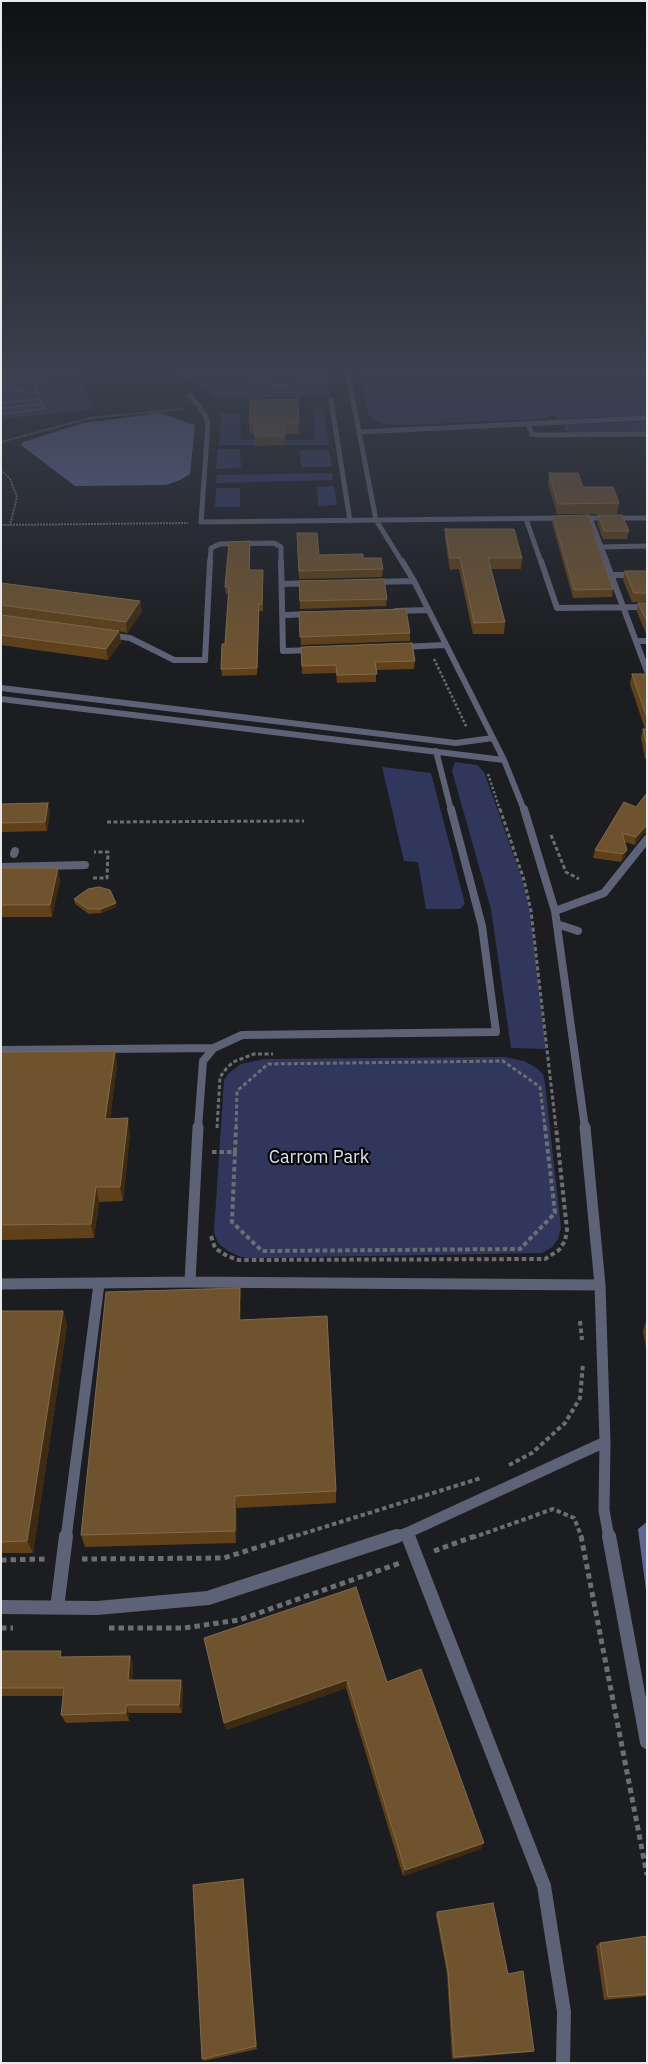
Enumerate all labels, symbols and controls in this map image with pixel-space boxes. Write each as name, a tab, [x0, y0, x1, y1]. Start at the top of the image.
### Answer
park label: Carrom Park	[269, 1147, 369, 1169]

